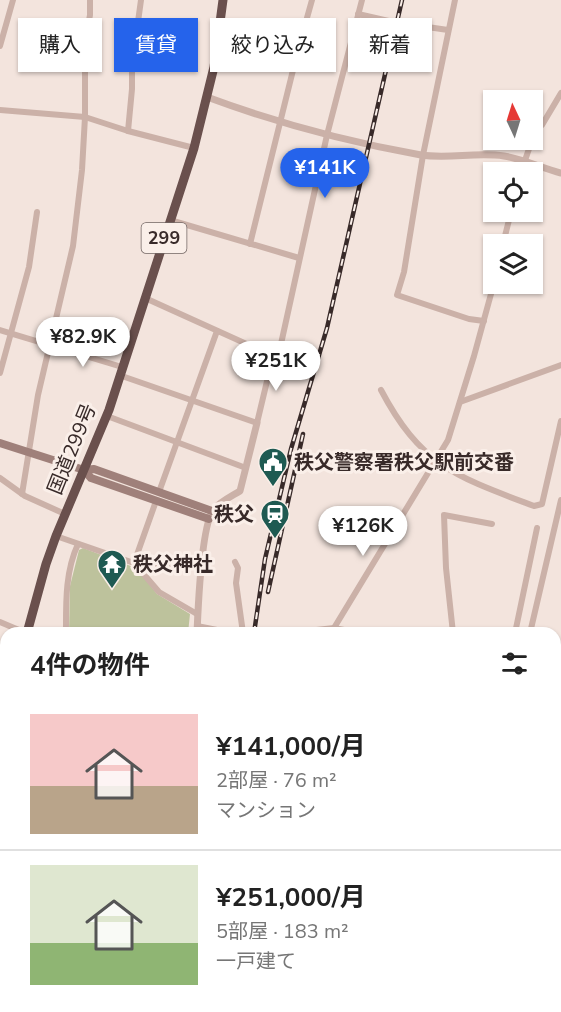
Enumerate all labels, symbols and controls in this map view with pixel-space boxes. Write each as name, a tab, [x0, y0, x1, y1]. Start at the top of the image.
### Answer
chip: 購入	[18, 18, 102, 72]
chip: 賃貸	[114, 18, 198, 72]
chip: 絞り込み	[210, 18, 336, 72]
chip: 新着	[348, 18, 432, 72]
north arrow	[483, 90, 543, 150]
map controls	[483, 90, 543, 294]
pin: ¥141K	[283, 148, 367, 199]
text: ¥141K	[294, 154, 356, 181]
button: locate	[483, 162, 543, 222]
road number: 299	[142, 223, 186, 253]
button: layers	[483, 234, 543, 294]
pin: ¥82.9K	[34, 317, 132, 368]
text: ¥82.9K	[50, 323, 116, 350]
pin: ¥251K	[234, 341, 318, 392]
text: ¥251K	[245, 347, 307, 374]
street label: 国道299号	[42, 399, 102, 499]
public building icon: 秩父警察署秩父駅前交番	[257, 446, 289, 488]
place label: 秩父警察署秩父駅前交番	[294, 449, 514, 476]
station icon: 秩父	[259, 498, 291, 540]
place label: 秩父	[214, 501, 254, 528]
pin: ¥126K	[321, 506, 405, 557]
text: ¥126K	[332, 512, 394, 539]
temple icon: 秩父神社	[96, 548, 128, 590]
place label: 秩父神社	[133, 551, 213, 578]
icon: filters	[498, 647, 531, 680]
text: 4件の物件	[30, 648, 150, 683]
text: ¥141,000/月	[216, 729, 366, 764]
icon: home	[78, 738, 150, 810]
text: 2部屋 · 76 m²	[216, 767, 337, 794]
text: マンション	[216, 797, 316, 824]
text: ¥251,000/月	[216, 880, 366, 915]
icon: home	[78, 889, 150, 961]
text: 5部屋 · 183 m²	[216, 918, 349, 945]
text: 一戸建て	[216, 948, 296, 975]

